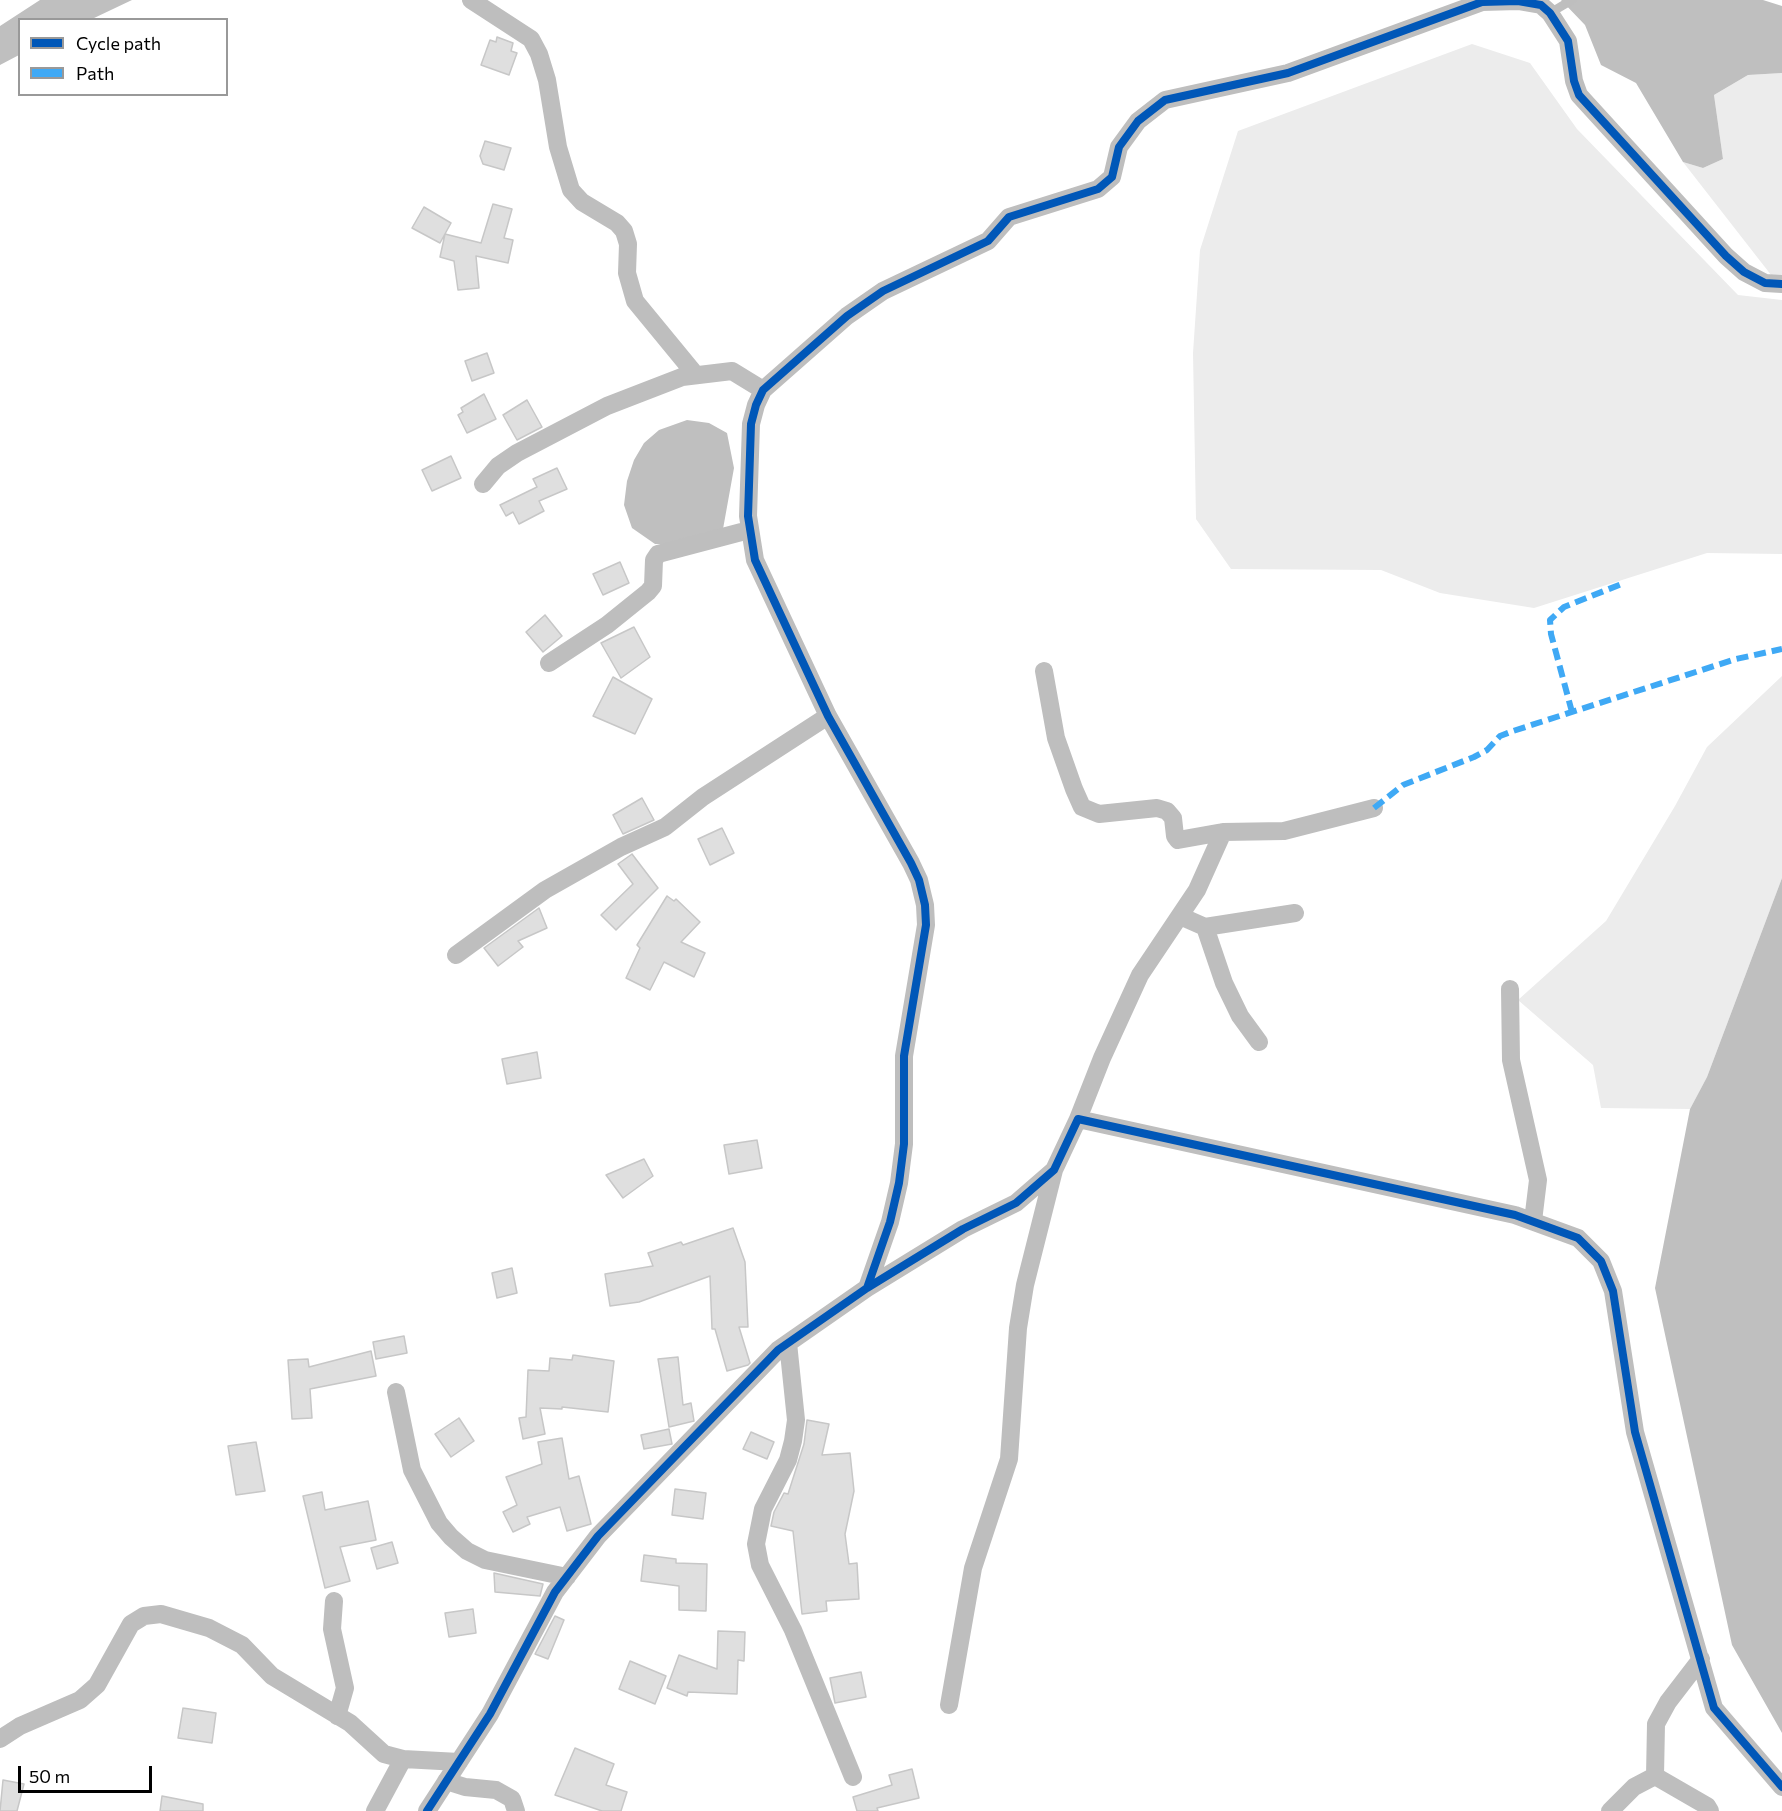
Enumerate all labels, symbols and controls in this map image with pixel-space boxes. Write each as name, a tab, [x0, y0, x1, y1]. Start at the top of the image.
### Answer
legend	[18, 18, 228, 96]
text: Cycle path	[76, 32, 161, 54]
text: Path	[76, 62, 114, 84]
scale bar	[21, 1754, 154, 1792]
text: 50 m	[29, 1765, 70, 1787]

